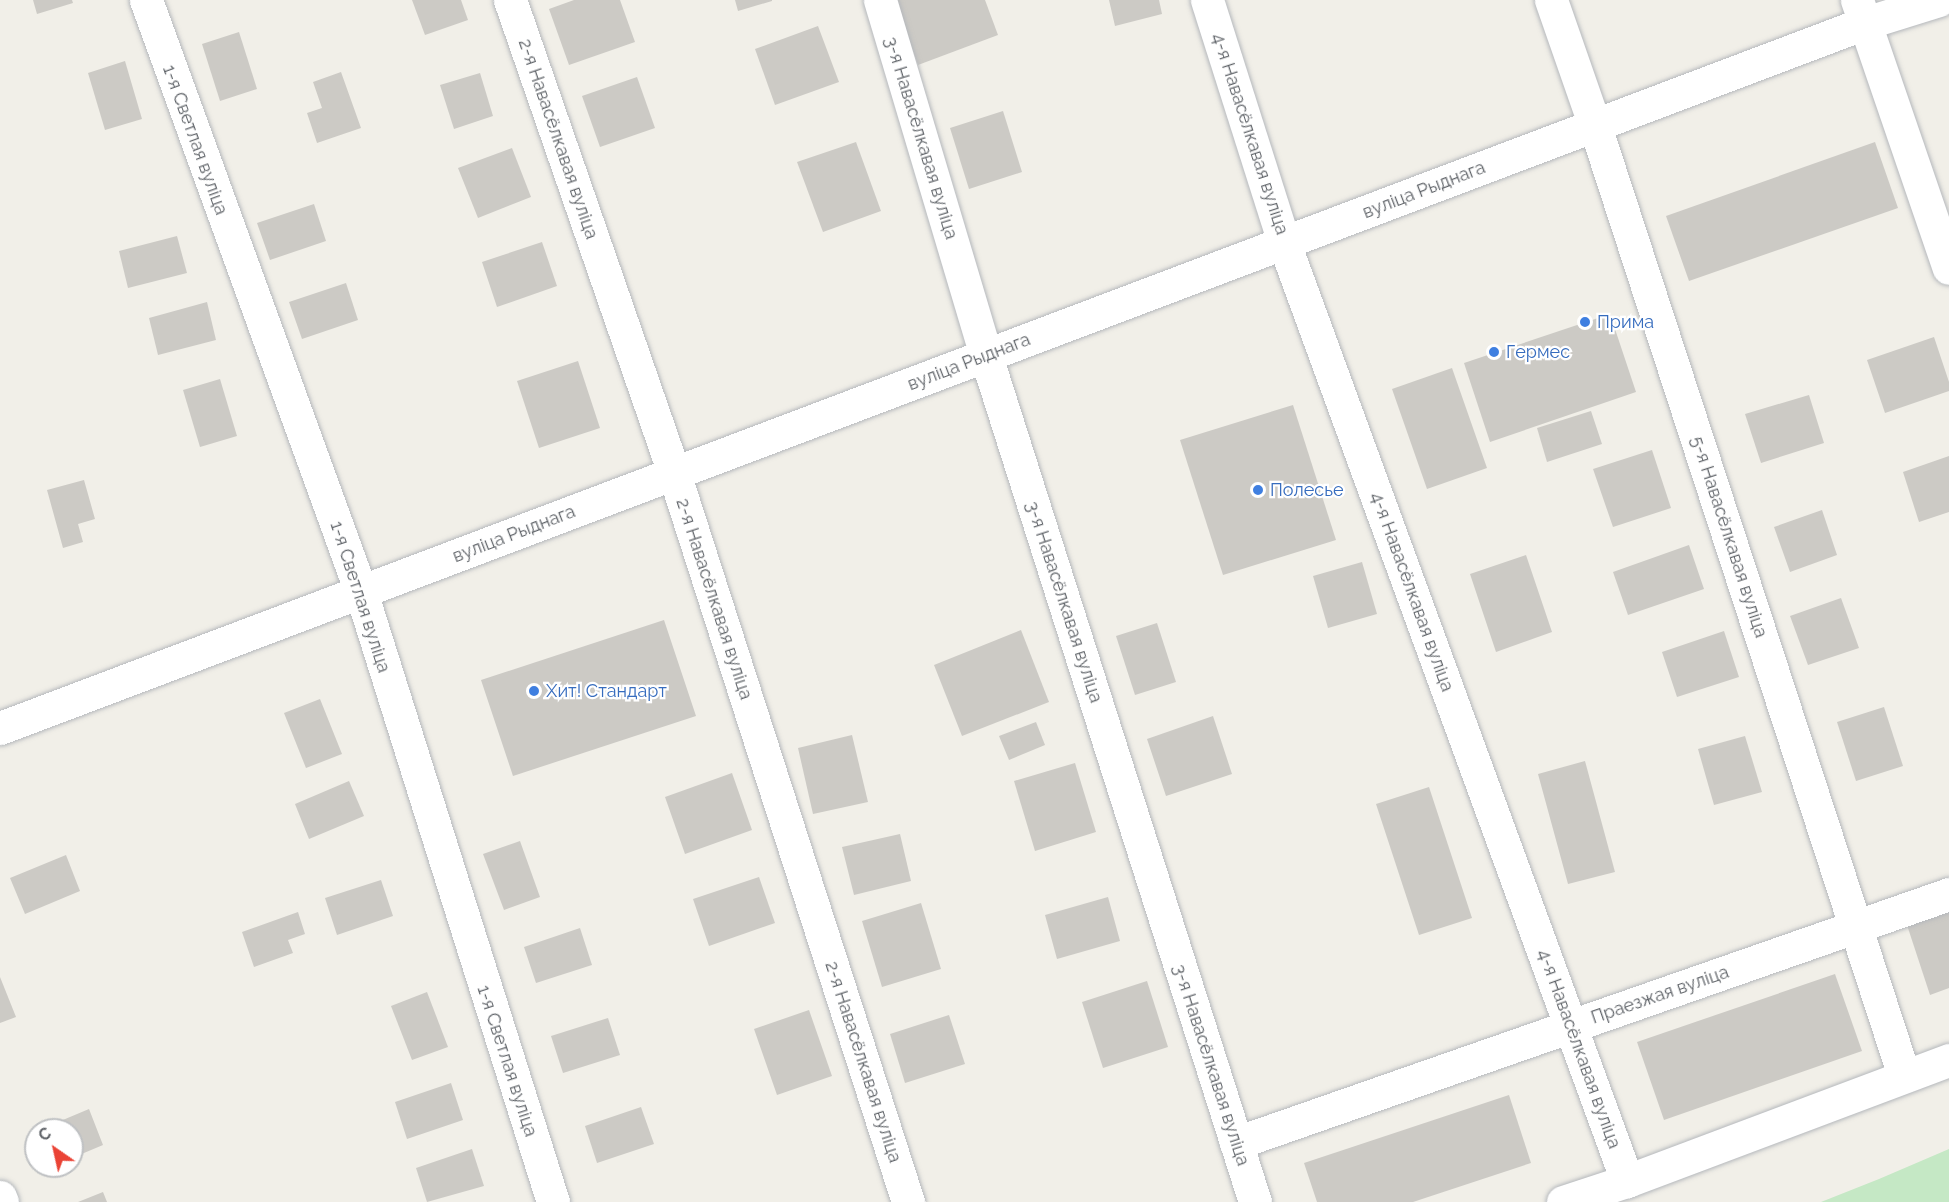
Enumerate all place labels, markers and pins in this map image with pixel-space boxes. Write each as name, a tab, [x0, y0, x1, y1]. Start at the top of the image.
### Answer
place label: Прима	[1597, 311, 1654, 333]
marker: Прима	[1578, 315, 1592, 329]
place label: Гермес	[1506, 341, 1570, 363]
marker: Гермес	[1487, 345, 1501, 359]
place label: Полесье	[1270, 479, 1344, 501]
marker: Полесье	[1251, 483, 1265, 497]
place label: Хит! Стандарт	[546, 680, 667, 702]
marker: Хит! Стандарт	[527, 684, 541, 698]

